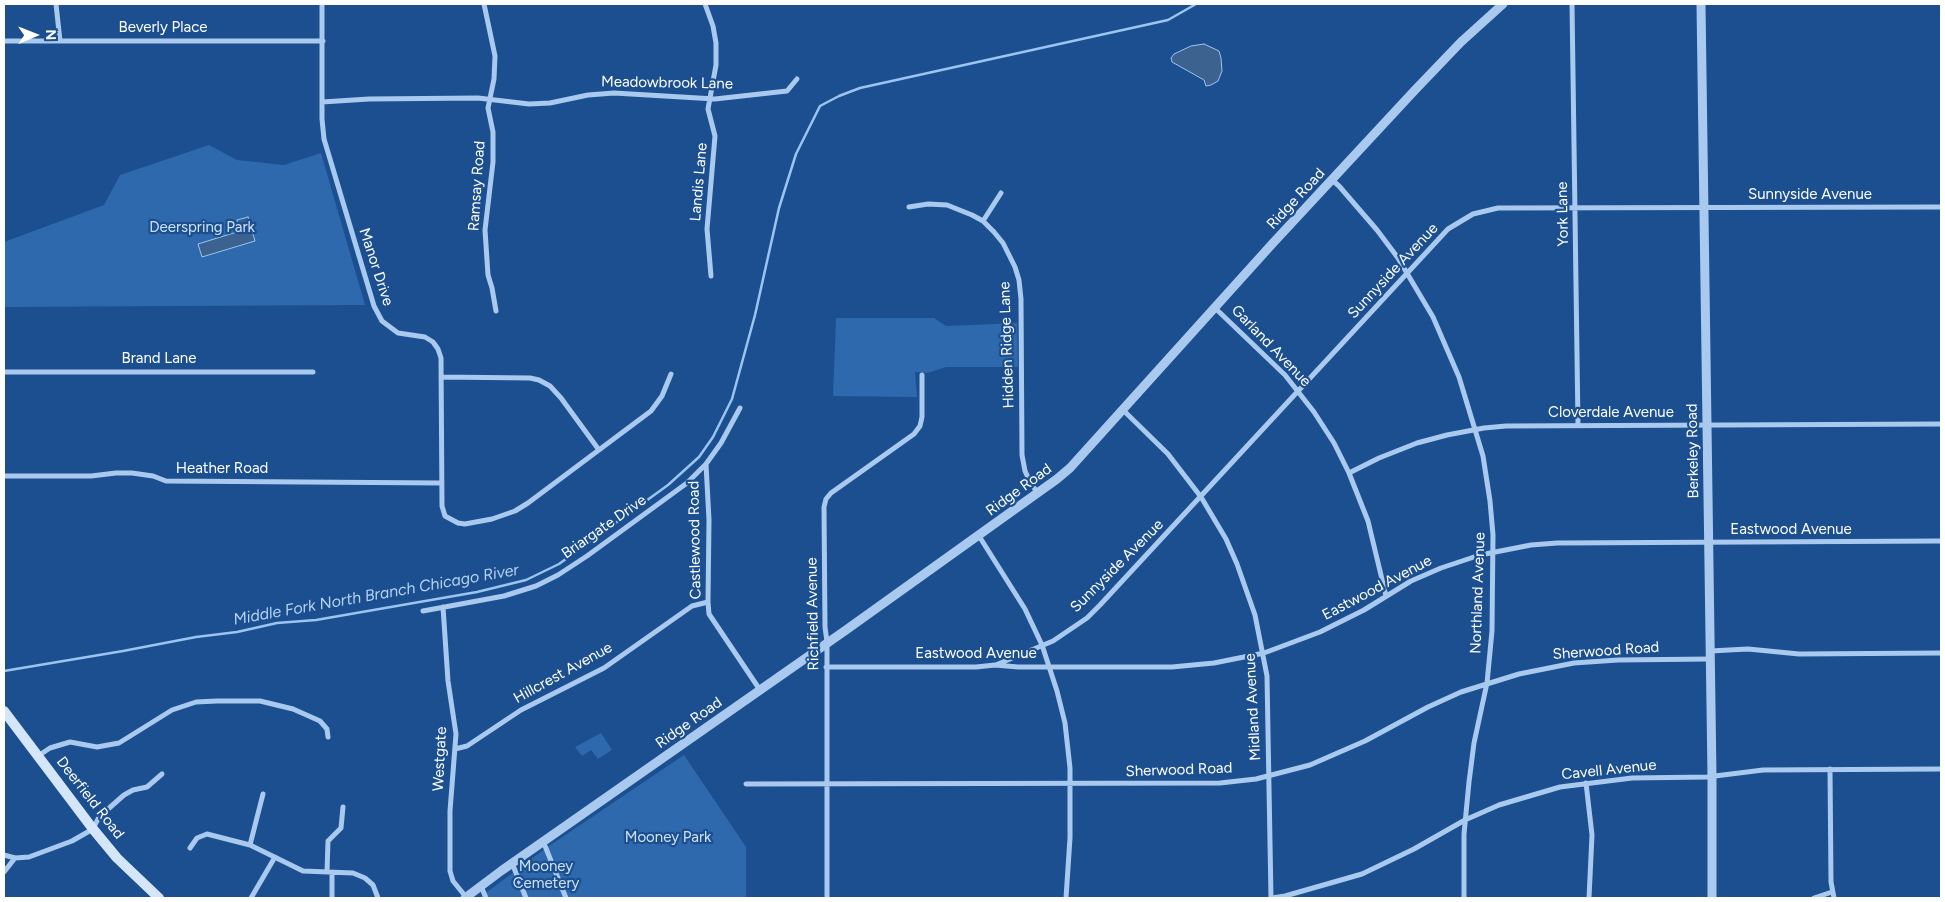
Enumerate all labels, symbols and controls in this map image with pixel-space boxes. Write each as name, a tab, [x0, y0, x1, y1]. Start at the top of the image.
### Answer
north arrow	[10, 10, 60, 60]
street label: Beverly Place	[119, 19, 207, 37]
text: N	[42, 29, 59, 40]
street label: Meadowbrook Lane	[601, 73, 733, 93]
street label: Ramsay Road	[465, 140, 489, 232]
street label: Landis Lane	[687, 142, 711, 222]
street label: Ridge Road	[1263, 165, 1329, 233]
street label: York Lane	[1553, 181, 1573, 247]
street label: Sunnyside Avenue	[1748, 186, 1872, 204]
park label: Deerspring Park	[149, 219, 255, 237]
street label: Sunnyside Avenue	[1344, 220, 1442, 322]
street label: Manor Drive	[355, 226, 397, 308]
street label: Hidden Ridge Lane	[996, 281, 1018, 409]
street label: Garland Avenue	[1227, 301, 1315, 391]
street label: Brand Lane	[122, 350, 196, 368]
street label: Berkeley Road	[1683, 403, 1703, 499]
street label: Cloverdale Avenue	[1548, 404, 1674, 422]
street label: Heather Road	[176, 460, 268, 478]
street label: Ridge Road	[983, 460, 1055, 520]
street label: Castlewood Road	[685, 481, 705, 599]
street label: Briargate Drive	[558, 491, 650, 563]
street label: Sunnyside Avenue	[1067, 516, 1167, 616]
street label: Eastwood Avenue	[1730, 521, 1852, 539]
street label: Northland Avenue	[1467, 532, 1489, 654]
street label: Eastwood Avenue	[1319, 552, 1435, 624]
street label: Richfield Avenue	[803, 557, 823, 671]
water label: Middle Fork North Branch Chicago River	[232, 560, 520, 630]
street label: Sherwood Road	[1552, 638, 1660, 664]
street label: Hillcrest Avenue	[511, 639, 615, 707]
street label: Eastwood Avenue	[915, 645, 1037, 663]
street label: Midland Avenue	[1241, 653, 1265, 761]
street label: Ridge Road	[652, 694, 726, 752]
street label: Westgate	[429, 726, 451, 792]
street label: Deerfield Road	[52, 753, 128, 843]
street label: Cavell Avenue	[1561, 756, 1657, 784]
street label: Sherwood Road	[1125, 759, 1233, 781]
park label: Mooney Park	[625, 829, 711, 847]
park label: Mooney Cemetery	[513, 858, 579, 893]

